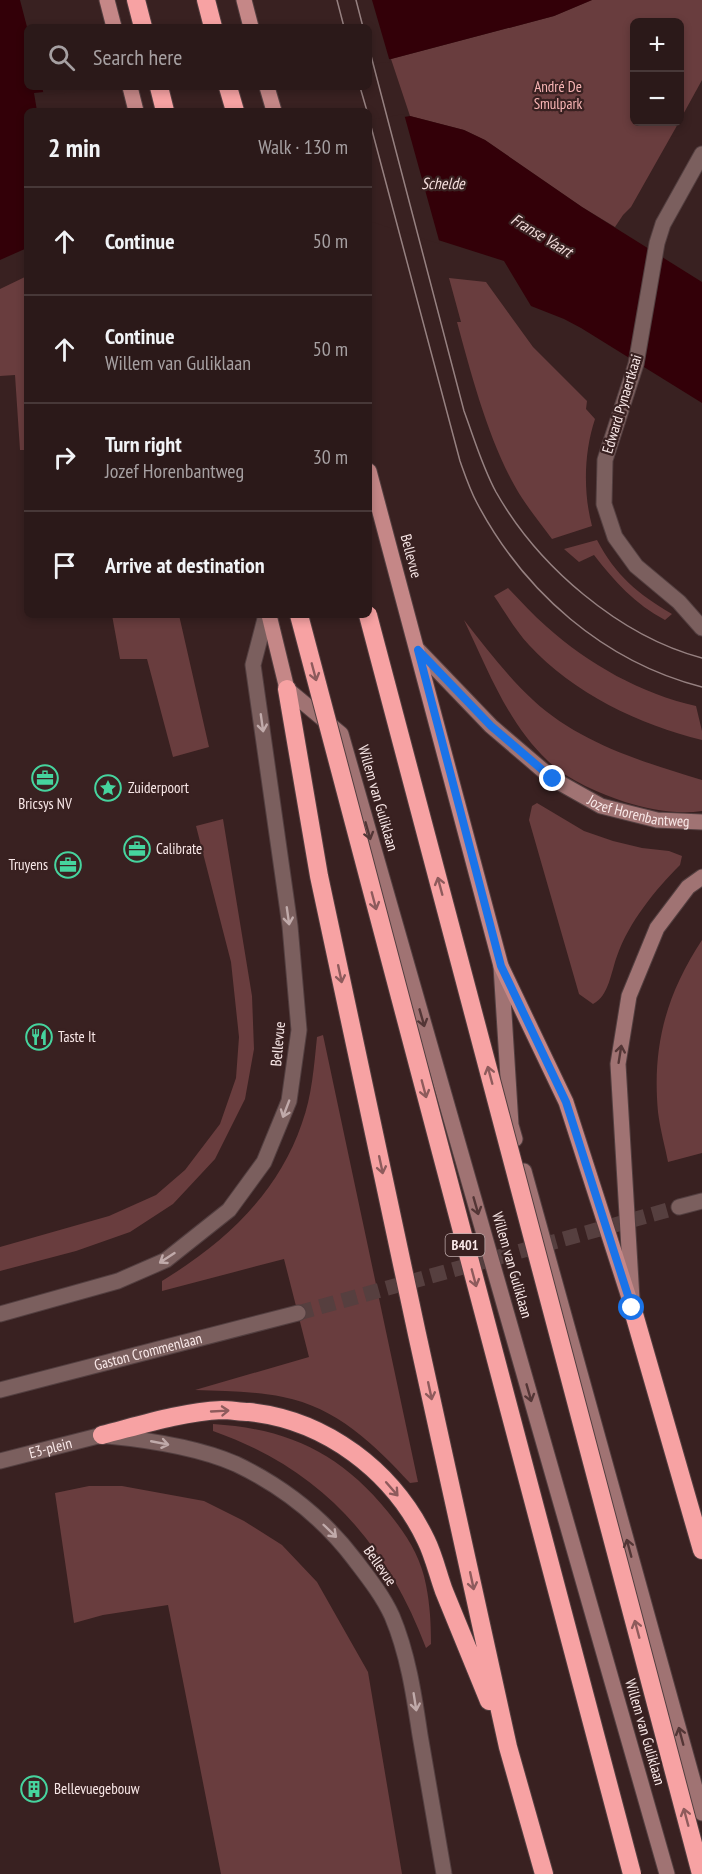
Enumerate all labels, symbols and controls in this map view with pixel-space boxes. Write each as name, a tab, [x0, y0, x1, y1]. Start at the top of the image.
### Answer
map controls	[630, 18, 684, 126]
button: +	[630, 18, 684, 72]
search box	[24, 24, 372, 90]
icon: search	[45, 41, 78, 74]
text: Search here	[93, 43, 182, 71]
button: −	[630, 72, 684, 126]
park label: André De Smulpark	[534, 77, 582, 113]
text: 2 min	[48, 131, 101, 164]
text: Walk · 130 m	[258, 134, 348, 160]
water label: Schelde	[421, 173, 466, 193]
water label: Franse Vaart	[508, 209, 578, 262]
icon: ahead	[48, 225, 81, 258]
text: Continue	[105, 227, 175, 255]
text: 50 m	[313, 228, 348, 254]
text: Continue	[105, 322, 175, 350]
icon: ahead	[48, 333, 81, 366]
text: 50 m	[313, 336, 348, 362]
text: Willem van Guliklaan	[105, 350, 251, 376]
street label: Edward Pynaertkaai	[597, 352, 646, 456]
text: Turn right	[105, 430, 182, 458]
icon: right	[48, 441, 81, 474]
text: 30 m	[313, 444, 348, 470]
text: Jozef Horenbantweg	[105, 458, 244, 484]
street label: Bellevue	[397, 532, 426, 580]
icon: arrive	[48, 549, 81, 582]
text: Arrive at destination	[105, 551, 265, 579]
one-way arrow	[308, 662, 320, 681]
one-way arrow	[256, 712, 267, 732]
street label: Willem van Guliklaan	[354, 743, 403, 853]
office icon: Bricsys NV	[30, 763, 60, 793]
route end	[539, 765, 565, 791]
place icon: Zuiderpoort	[93, 773, 123, 803]
place label: Zuiderpoort	[128, 778, 189, 797]
street label: Jozef Horenbantweg	[583, 790, 690, 830]
place label: Bricsys NV	[18, 794, 72, 813]
one-way arrow	[363, 821, 375, 840]
office icon: Calibrate	[122, 834, 152, 864]
place label: Calibrate	[156, 839, 202, 858]
office icon: Truyens	[53, 850, 83, 880]
place label: Truyens	[8, 855, 48, 874]
one-way arrow	[434, 877, 446, 896]
one-way arrow	[369, 891, 380, 910]
one-way arrow	[283, 906, 294, 925]
one-way arrow	[335, 964, 346, 984]
one-way arrow	[417, 1008, 428, 1027]
street label: Bellevue	[266, 1021, 289, 1067]
restaurant icon: Taste It	[24, 1022, 54, 1052]
place label: Taste It	[58, 1027, 96, 1046]
one-way arrow	[614, 1045, 625, 1064]
one-way arrow	[484, 1066, 496, 1085]
one-way arrow	[419, 1079, 430, 1098]
one-way arrow	[279, 1099, 290, 1118]
one-way arrow	[376, 1155, 387, 1174]
one-way arrow	[471, 1196, 482, 1215]
street label: Willem van Guliklaan	[488, 1210, 537, 1320]
road number: B401	[446, 1234, 484, 1256]
one-way arrow	[159, 1252, 176, 1264]
one-way arrow	[468, 1268, 480, 1287]
route start	[618, 1294, 644, 1320]
street label: Gaston Crommenlaan	[92, 1328, 204, 1374]
one-way arrow	[425, 1381, 436, 1400]
one-way arrow	[524, 1383, 535, 1402]
one-way arrow	[210, 1405, 230, 1417]
street label: E3-plein	[27, 1433, 74, 1462]
one-way arrow	[149, 1438, 169, 1449]
one-way arrow	[385, 1481, 399, 1496]
one-way arrow	[322, 1523, 337, 1537]
one-way arrow	[623, 1539, 634, 1558]
street label: Bellevue	[360, 1542, 401, 1589]
one-way arrow	[466, 1572, 478, 1591]
one-way arrow	[630, 1620, 642, 1639]
street label: Willem van Guliklaan	[621, 1677, 670, 1787]
one-way arrow	[409, 1691, 420, 1711]
one-way arrow	[675, 1727, 686, 1746]
building icon: Bellevuegebouw	[19, 1774, 49, 1804]
place label: Bellevuegebouw	[54, 1779, 140, 1798]
one-way arrow	[680, 1808, 691, 1827]

